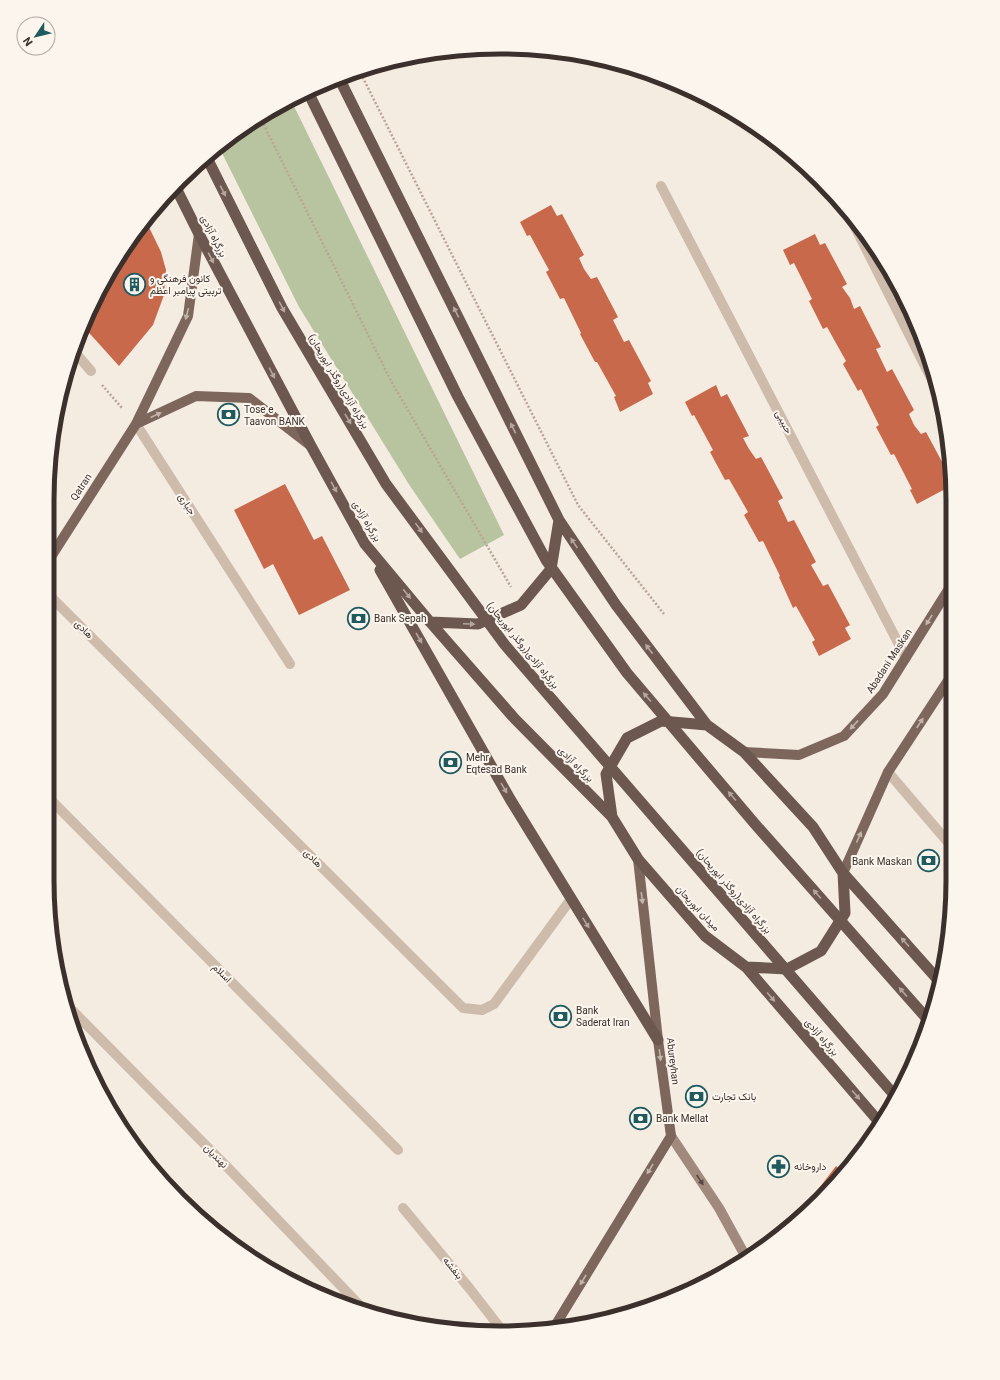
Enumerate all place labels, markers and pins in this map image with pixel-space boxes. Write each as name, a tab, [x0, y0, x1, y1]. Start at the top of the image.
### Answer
building icon: کانون فرهنگی و تربیتی پیامبر اعظم	[121, 271, 147, 297]
place label: کانون فرهنگی و تربیتی پیامبر اعظم	[150, 273, 221, 298]
bank icon: Tose e Taavon BANK	[216, 402, 242, 428]
place label: Tose e Taavon BANK	[244, 404, 306, 427]
bank icon: Bank Sepah	[346, 605, 372, 631]
place label: Bank Sepah	[374, 613, 427, 624]
bank icon: Mehr Eqtesad Bank	[437, 750, 463, 776]
place label: Mehr Eqtesad Bank	[466, 752, 528, 775]
bank icon: Bank Maskan	[915, 848, 941, 874]
place label: Bank Maskan	[852, 856, 912, 867]
bank icon: Bank Saderat Iran	[547, 1003, 573, 1029]
place label: Bank Saderat Iran	[576, 1005, 630, 1028]
bank icon: بانک تجارت	[683, 1083, 709, 1109]
place label: بانک تجارت	[712, 1091, 756, 1103]
bank icon: Bank Mellat	[628, 1105, 654, 1131]
place label: Bank Mellat	[656, 1113, 708, 1124]
pharmacy icon: داروخانه	[766, 1153, 792, 1179]
place label: داروخانه	[794, 1161, 826, 1173]

